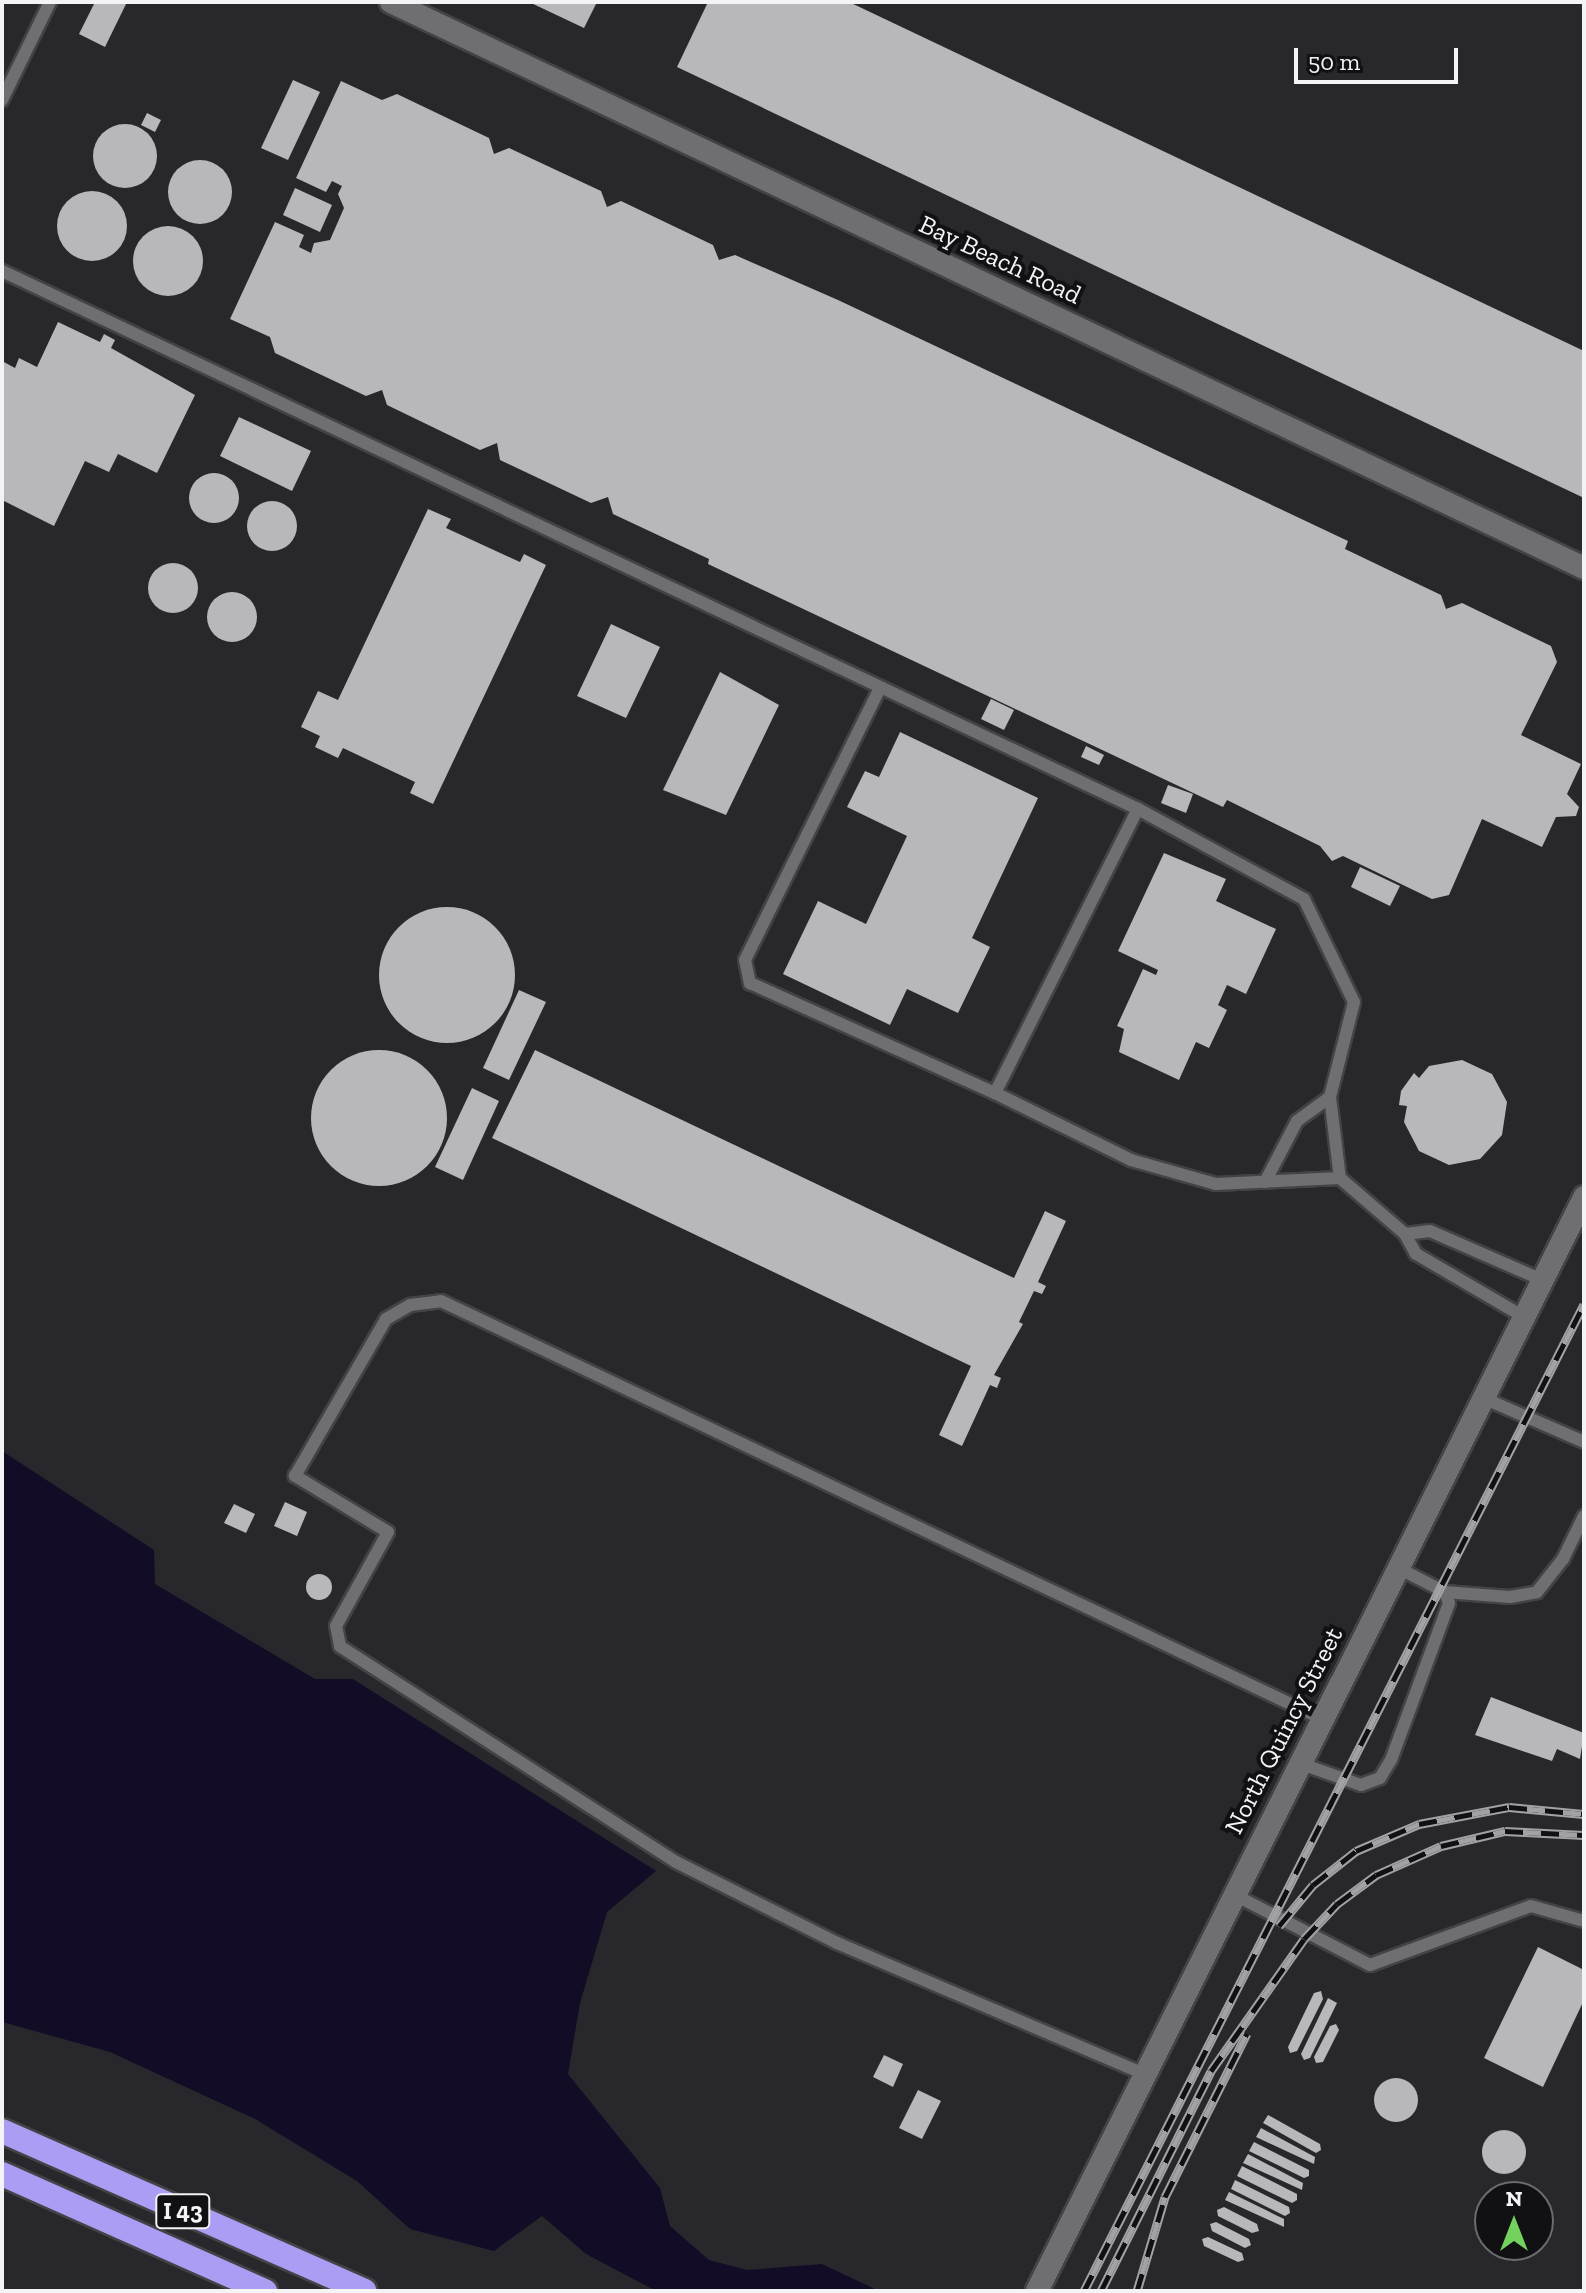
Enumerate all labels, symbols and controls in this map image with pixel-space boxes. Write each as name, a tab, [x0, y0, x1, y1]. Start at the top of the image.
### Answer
scale bar	[1298, 32, 1462, 82]
text: 50 m	[1308, 47, 1360, 76]
street label: Bay Beach Road	[914, 209, 1086, 311]
street label: North Quincy Street	[1218, 1622, 1350, 1840]
north arrow	[1474, 2181, 1554, 2261]
text: N	[1506, 2185, 1522, 2212]
road number: I 43	[155, 2191, 211, 2231]

